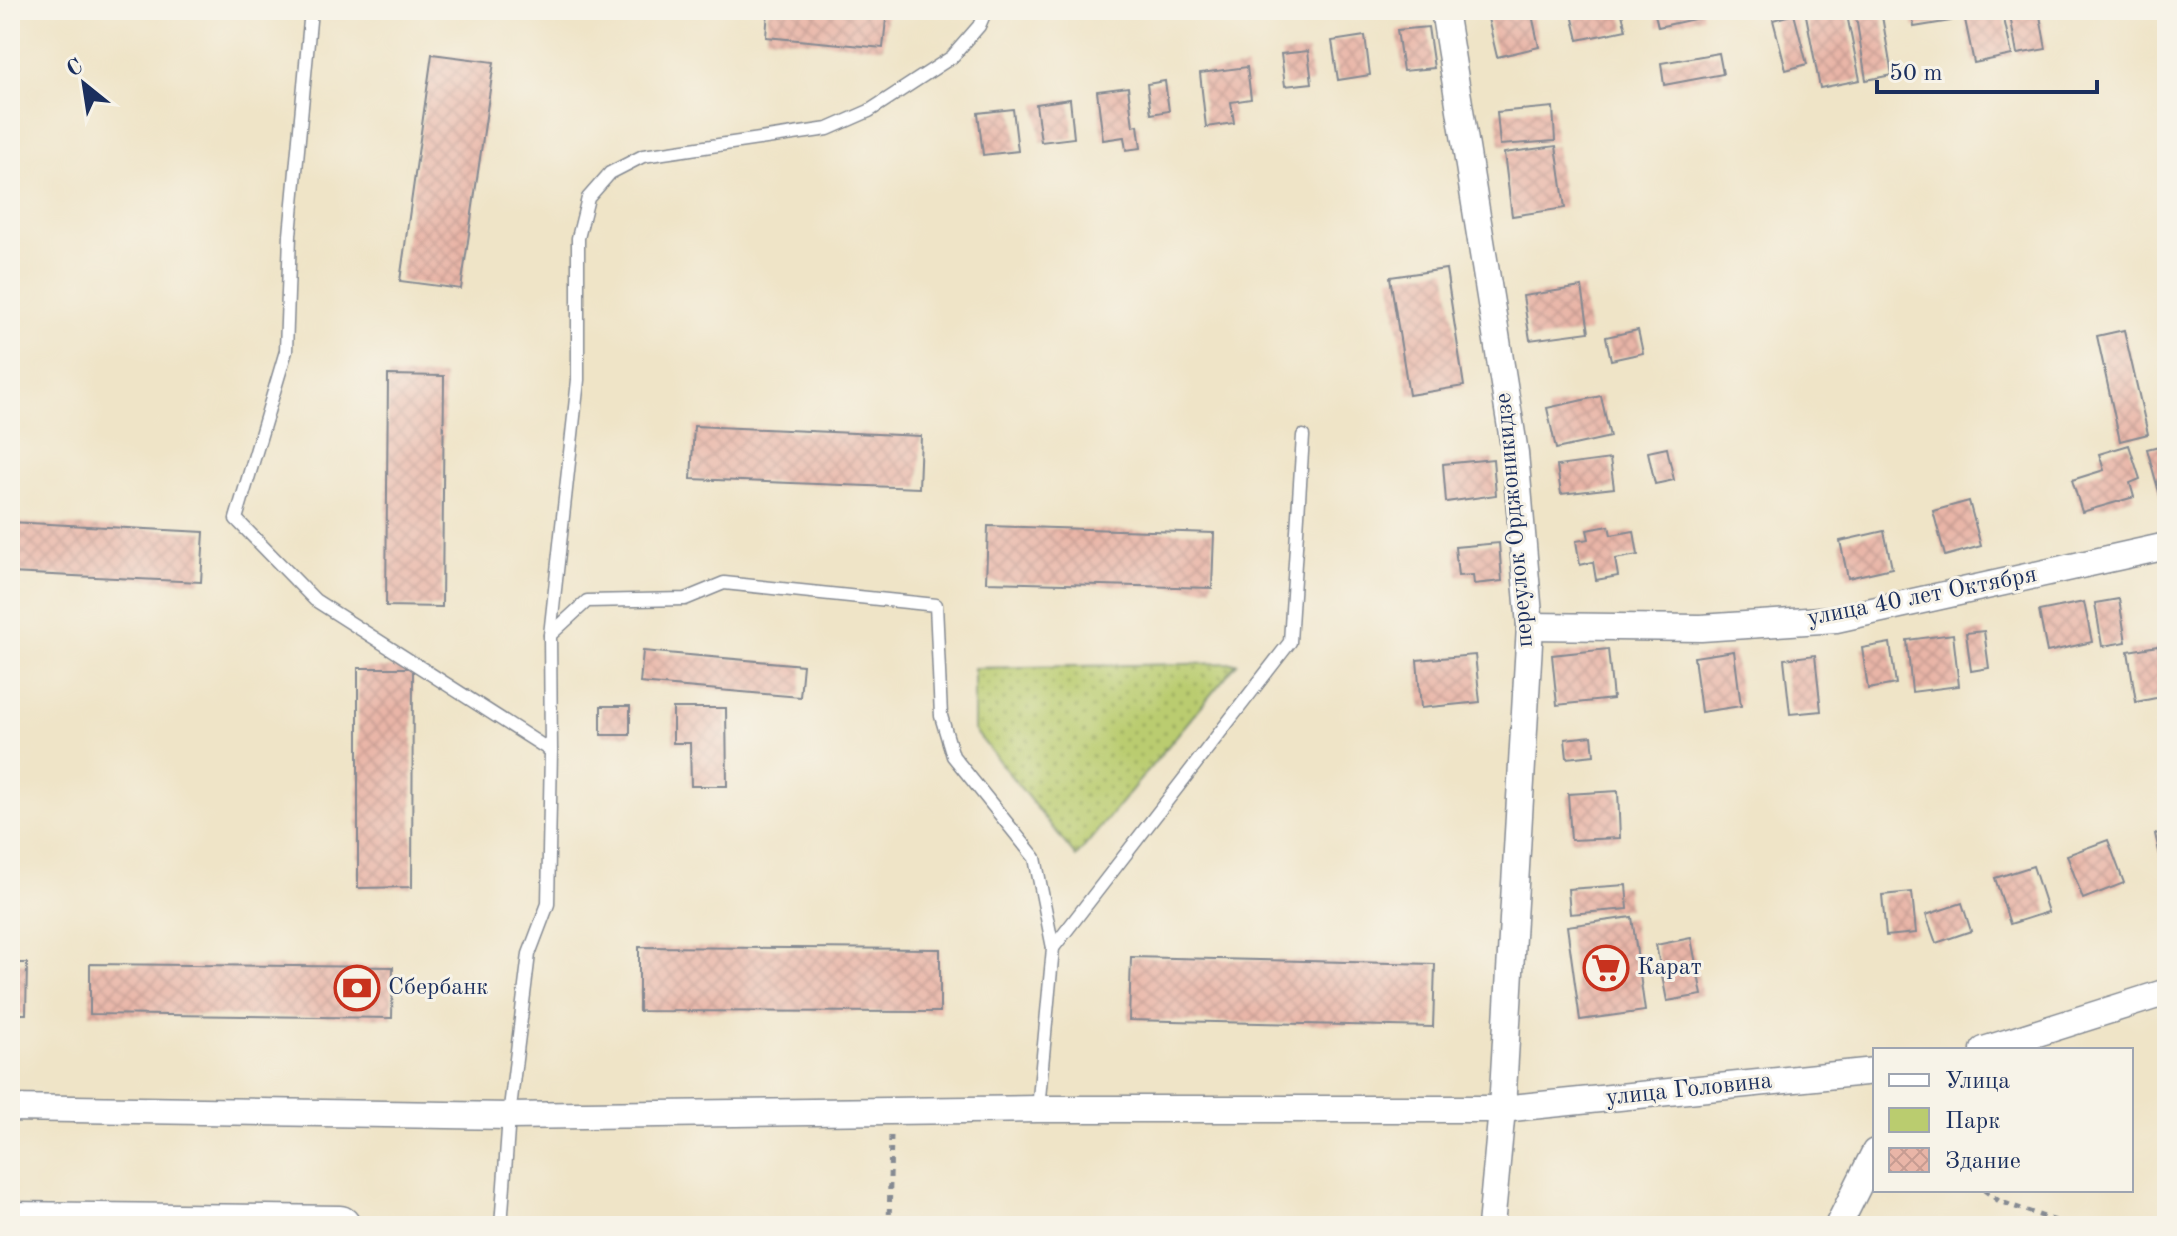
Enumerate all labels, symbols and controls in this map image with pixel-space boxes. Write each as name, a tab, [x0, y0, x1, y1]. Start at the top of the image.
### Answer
north arrow	[44, 44, 124, 124]
scale bar	[1877, 44, 2097, 94]
text: С	[63, 55, 87, 82]
text: 50 m	[1889, 62, 1943, 86]
street label: переулок Орджоникидзе	[1492, 392, 1538, 648]
street label: улица 40 лет Октября	[1805, 563, 2039, 631]
supermarket icon: Карат	[1582, 944, 1630, 992]
place label: Карат	[1637, 956, 1702, 980]
bank icon: Сбербанк	[333, 964, 381, 1012]
place label: Сбербанк	[388, 976, 488, 1000]
legend	[1873, 1048, 2133, 1192]
street label: улица Головина	[1605, 1069, 1774, 1111]
text: Улица	[1945, 1070, 2010, 1094]
text: Парк	[1945, 1110, 2000, 1134]
text: Здание	[1945, 1150, 2021, 1174]

